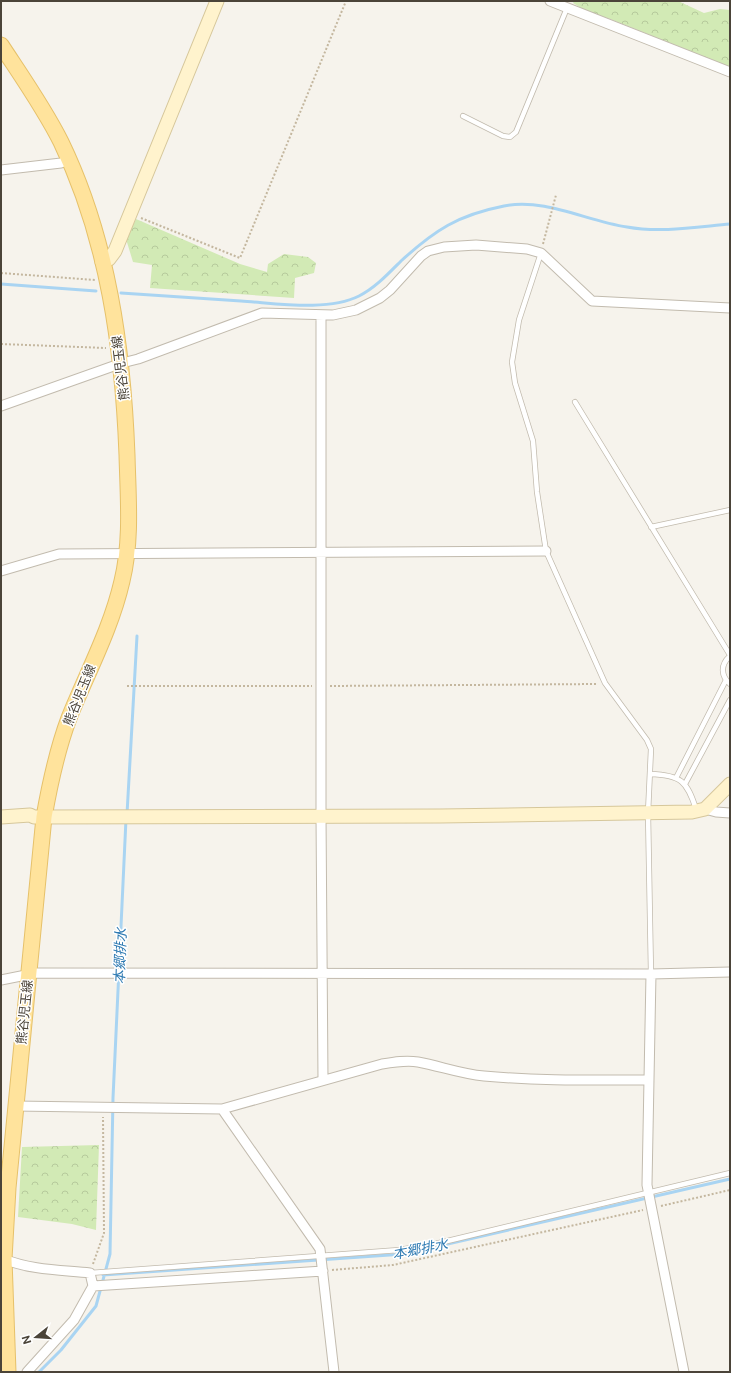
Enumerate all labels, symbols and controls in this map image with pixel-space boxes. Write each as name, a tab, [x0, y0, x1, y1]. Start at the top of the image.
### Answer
street label: 熊谷児玉線	[109, 335, 132, 401]
street label: 熊谷児玉線	[60, 662, 99, 728]
water label: 本郷排水	[111, 926, 129, 984]
street label: 熊谷児玉線	[14, 979, 35, 1045]
water label: 本郷排水	[391, 1235, 451, 1262]
north arrow	[16, 1317, 56, 1357]
text: N	[19, 1334, 33, 1346]

